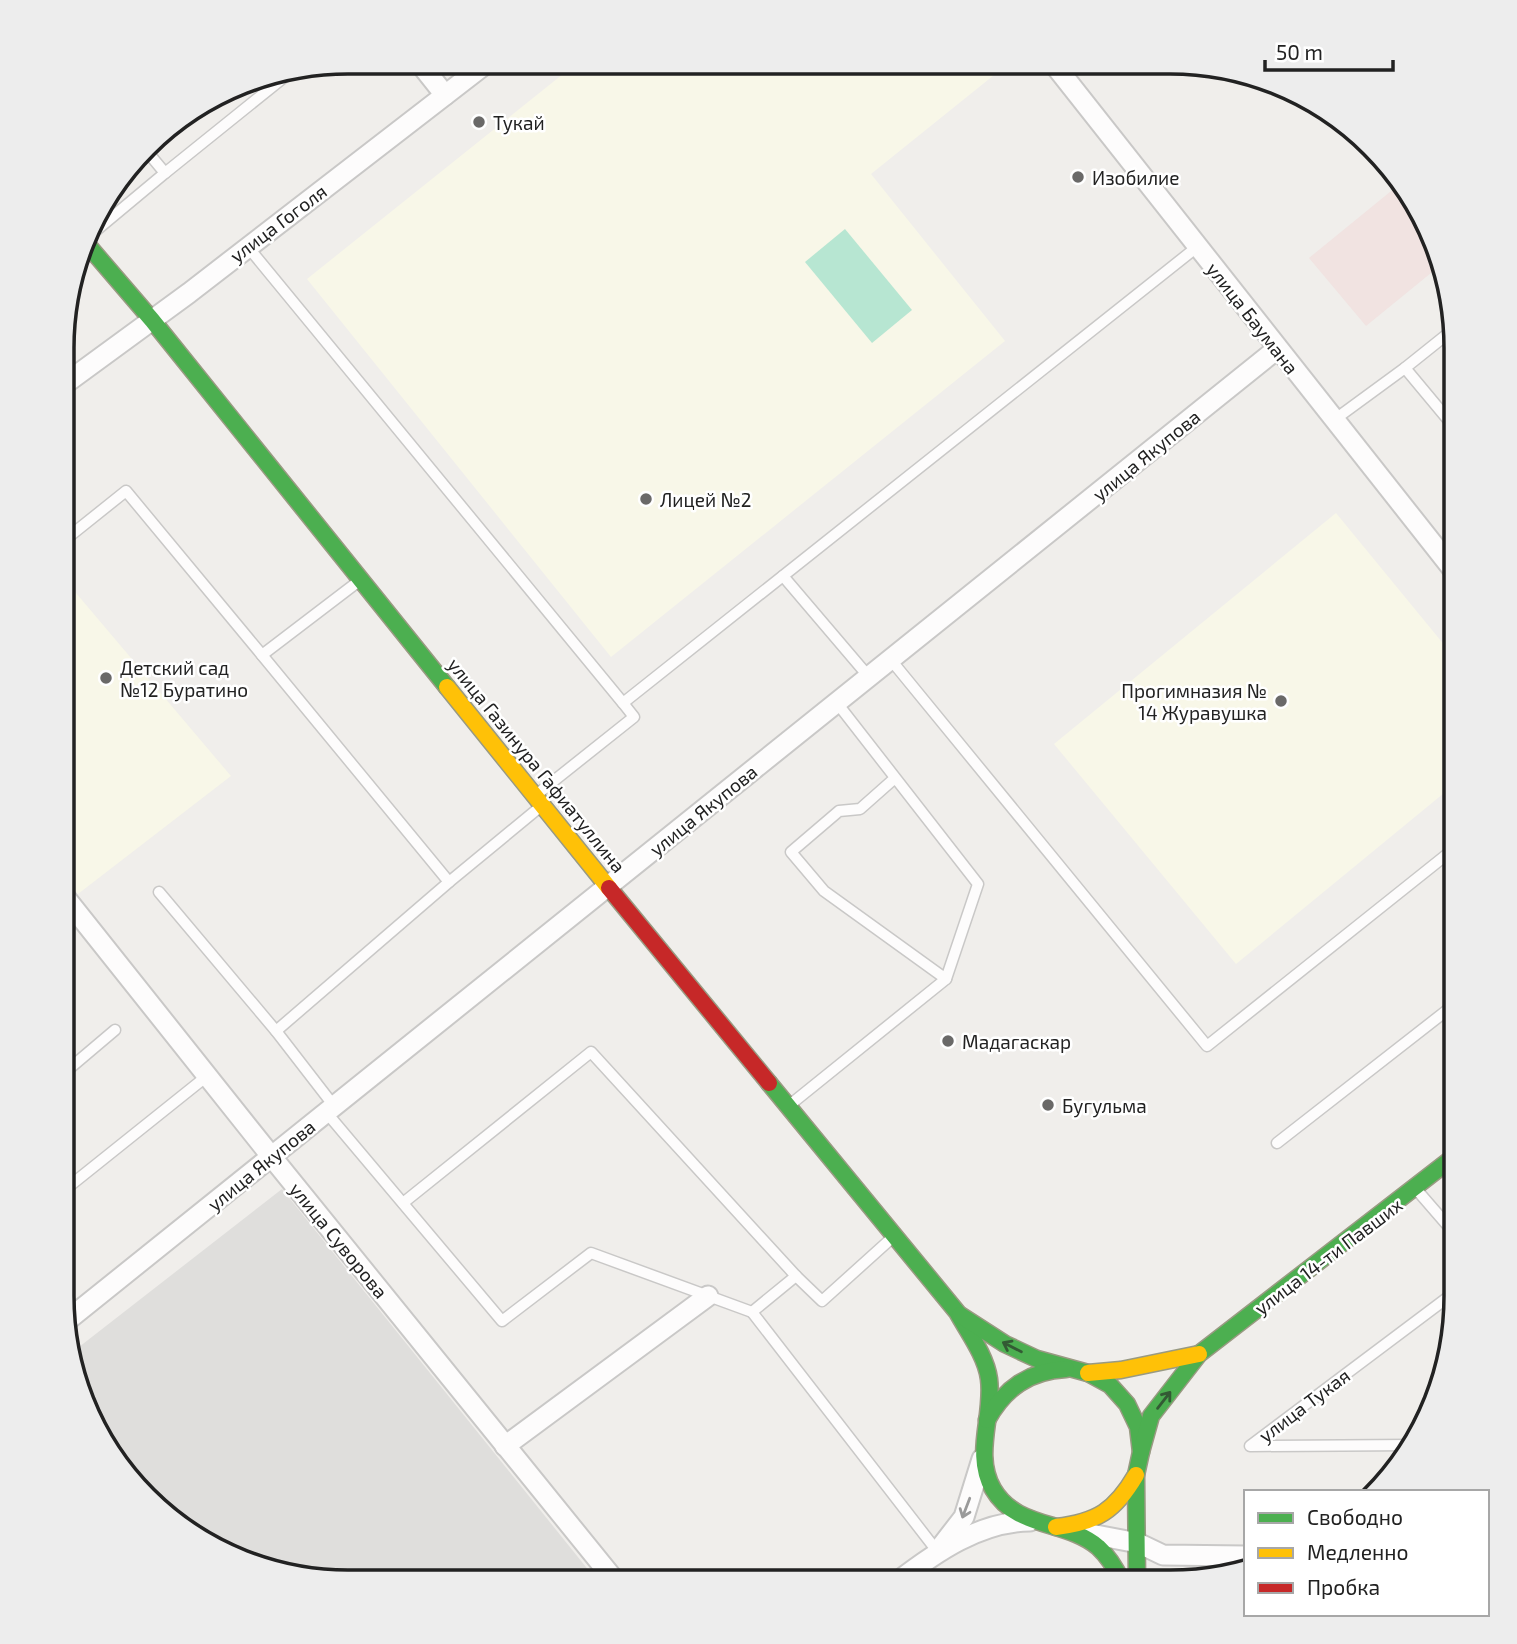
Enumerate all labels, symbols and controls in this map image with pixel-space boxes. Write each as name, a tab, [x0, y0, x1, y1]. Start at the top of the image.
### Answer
scale bar	[1265, 28, 1393, 72]
text: 50 m	[1276, 39, 1323, 64]
place label: Тукай	[493, 111, 545, 135]
marker: Тукай	[471, 114, 487, 130]
place label: Изобилие	[1092, 166, 1180, 189]
marker: Изобилие	[1070, 169, 1086, 185]
street label: улица Гоголя	[225, 179, 332, 268]
street label: улица Баумана	[1201, 258, 1304, 379]
street label: улица Якупова	[1087, 405, 1205, 506]
place label: Лицей №2	[660, 488, 751, 511]
marker: Лицей №2	[638, 491, 654, 507]
street label: улица Газинура Гафиатуллина	[443, 653, 631, 878]
place label: Детский сад №12 Буратино	[120, 656, 248, 702]
marker: Детский сад №12 Буратино	[98, 670, 114, 686]
place label: Прогимназия № 14 Журавушка	[1121, 679, 1267, 725]
marker: Прогимназия № 14 Журавушка	[1273, 693, 1289, 709]
street label: улица Якупова	[644, 760, 762, 861]
place label: Мадагаскар	[962, 1030, 1071, 1053]
marker: Мадагаскар	[940, 1033, 956, 1049]
place label: Бугульма	[1062, 1094, 1147, 1118]
marker: Бугульма	[1040, 1097, 1056, 1113]
street label: улица Якупова	[202, 1115, 320, 1216]
street label: улица Суворова	[284, 1177, 393, 1303]
street label: улица 14-ти Павших	[1249, 1193, 1407, 1320]
one-way arrow	[1002, 1340, 1023, 1354]
street label: улица Тукая	[1254, 1363, 1355, 1448]
one-way arrow	[1157, 1392, 1172, 1410]
legend	[1244, 1490, 1489, 1616]
one-way arrow	[959, 1497, 972, 1518]
text: Свободно	[1307, 1504, 1403, 1529]
text: Медленно	[1307, 1539, 1409, 1564]
text: Пробка	[1307, 1574, 1380, 1599]

